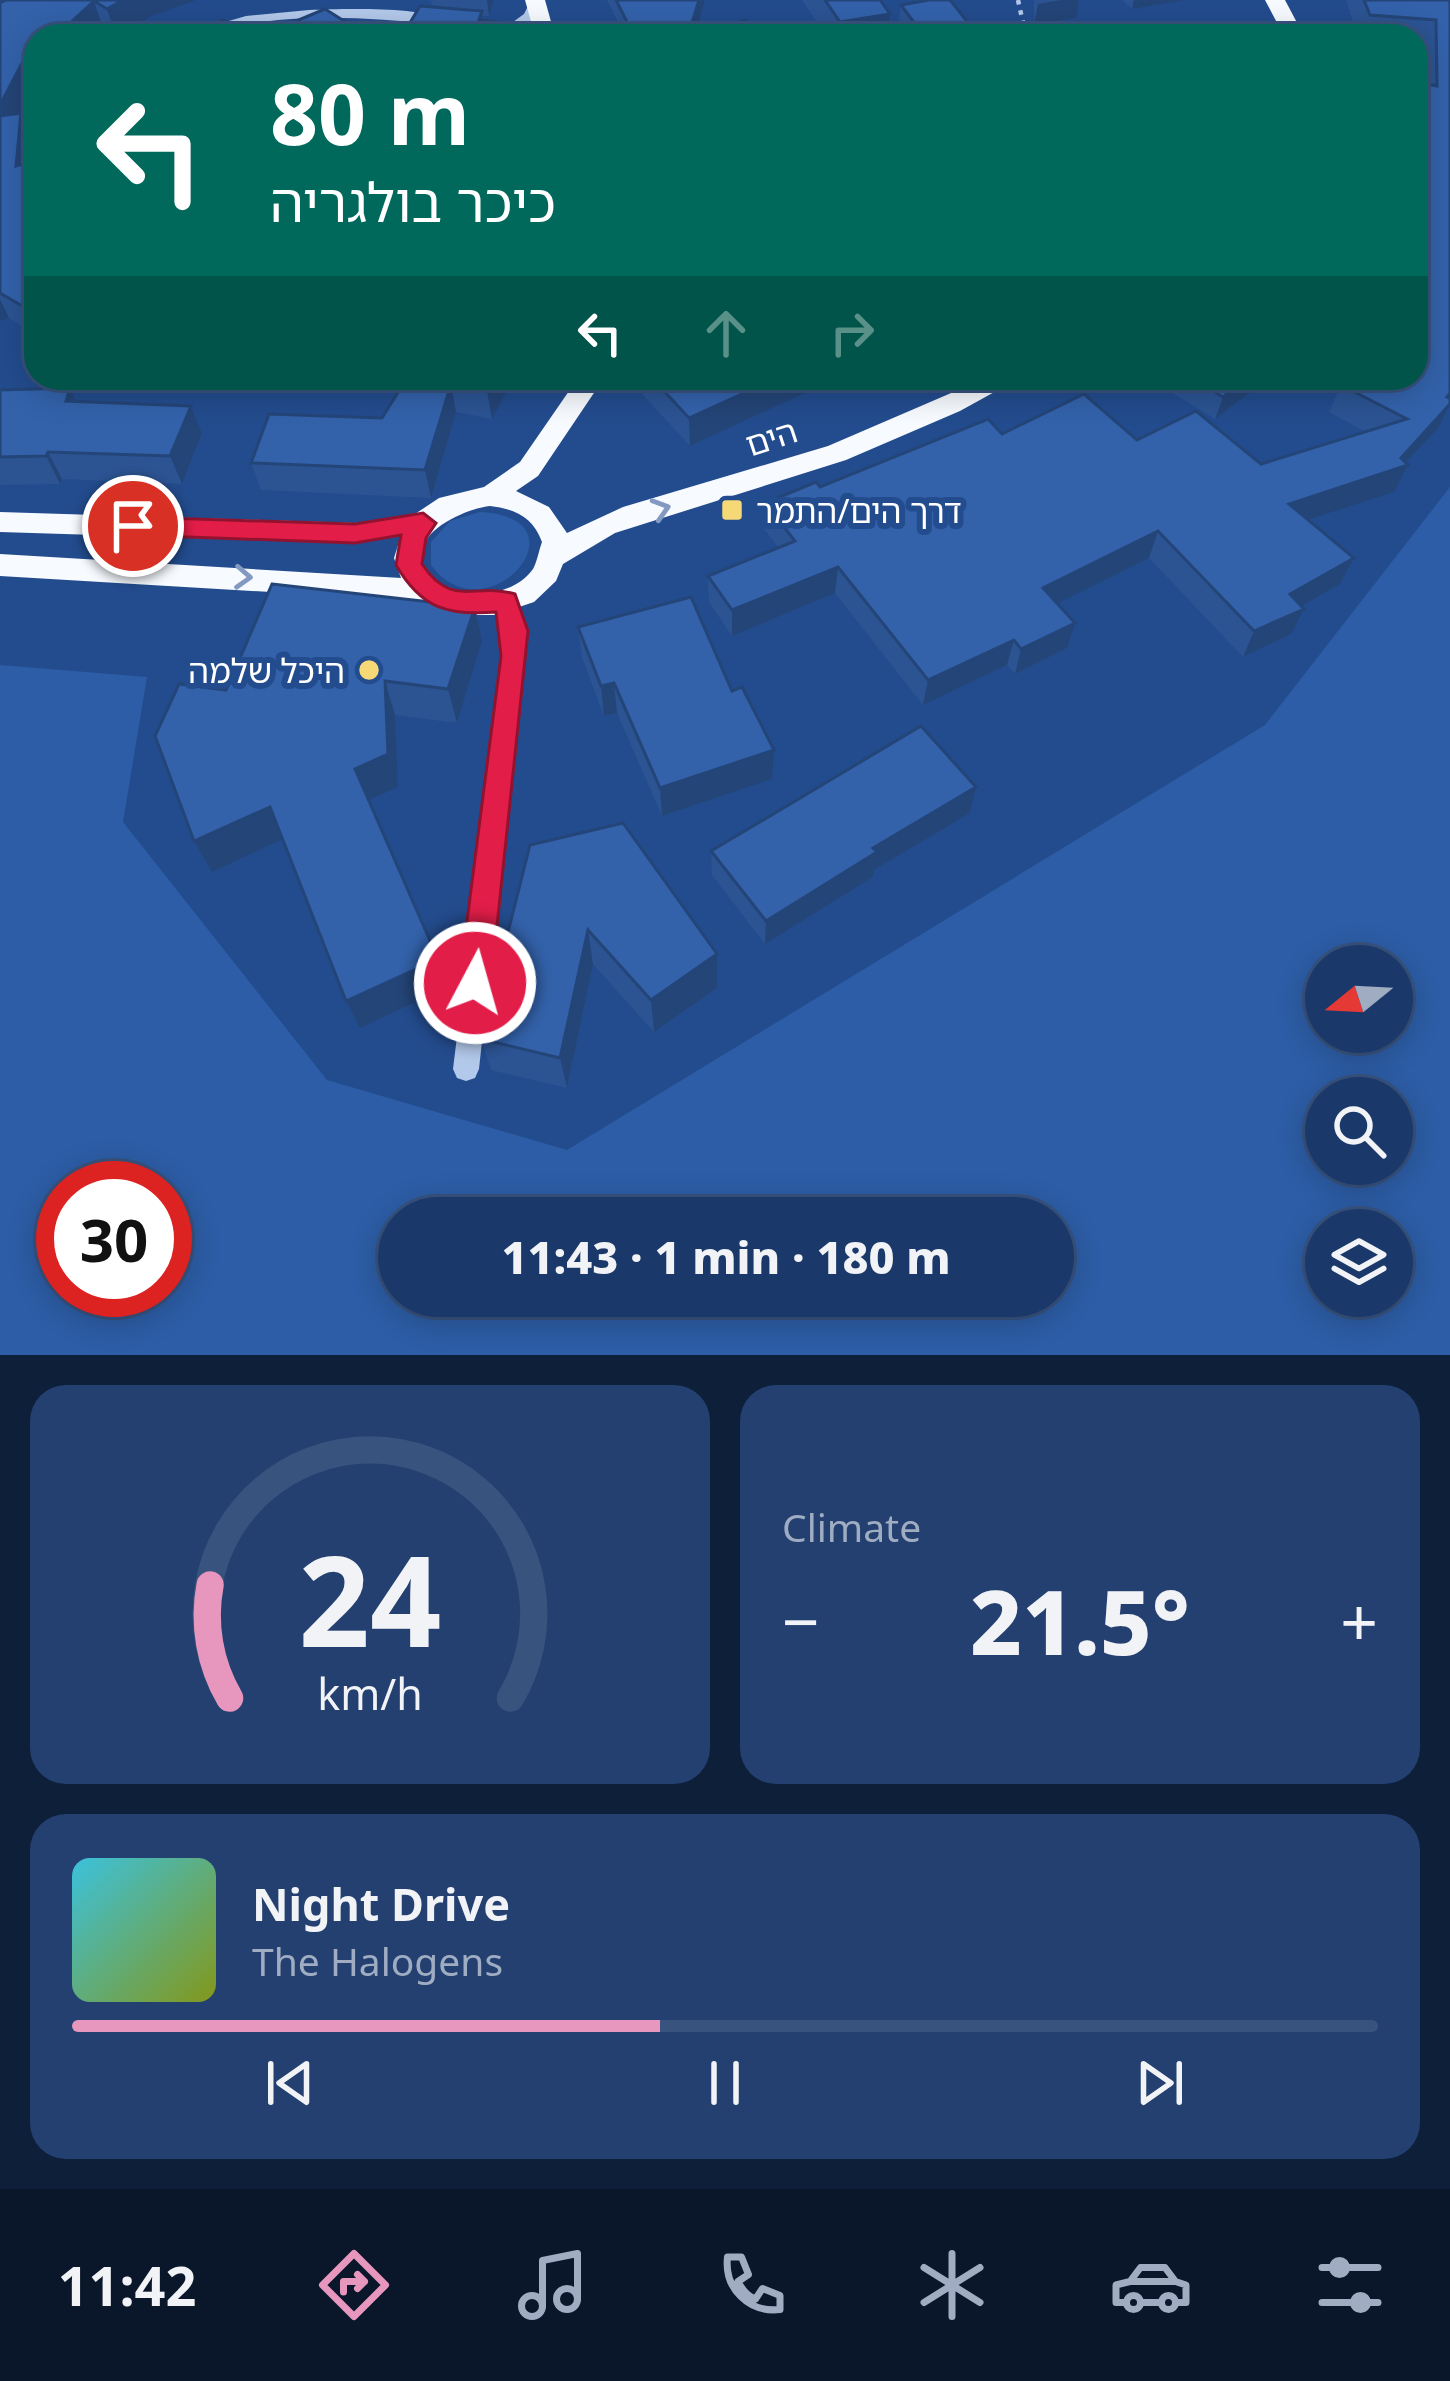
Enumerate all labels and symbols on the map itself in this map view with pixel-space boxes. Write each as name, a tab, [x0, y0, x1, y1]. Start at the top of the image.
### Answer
street label: הים	[739, 408, 803, 466]
pin	[82, 475, 184, 577]
place label: דרך הים/התמר	[756, 488, 962, 533]
marker: דרך הים/התמר	[719, 497, 745, 523]
one-way arrow	[649, 498, 670, 523]
one-way arrow	[234, 564, 253, 590]
place label: היכל שלמה	[188, 648, 345, 693]
marker: היכל שלמה	[356, 657, 382, 683]
position arrow	[412, 920, 538, 1046]
north arrow	[1305, 945, 1413, 1053]
speed limit sign: 30	[36, 1161, 192, 1317]

